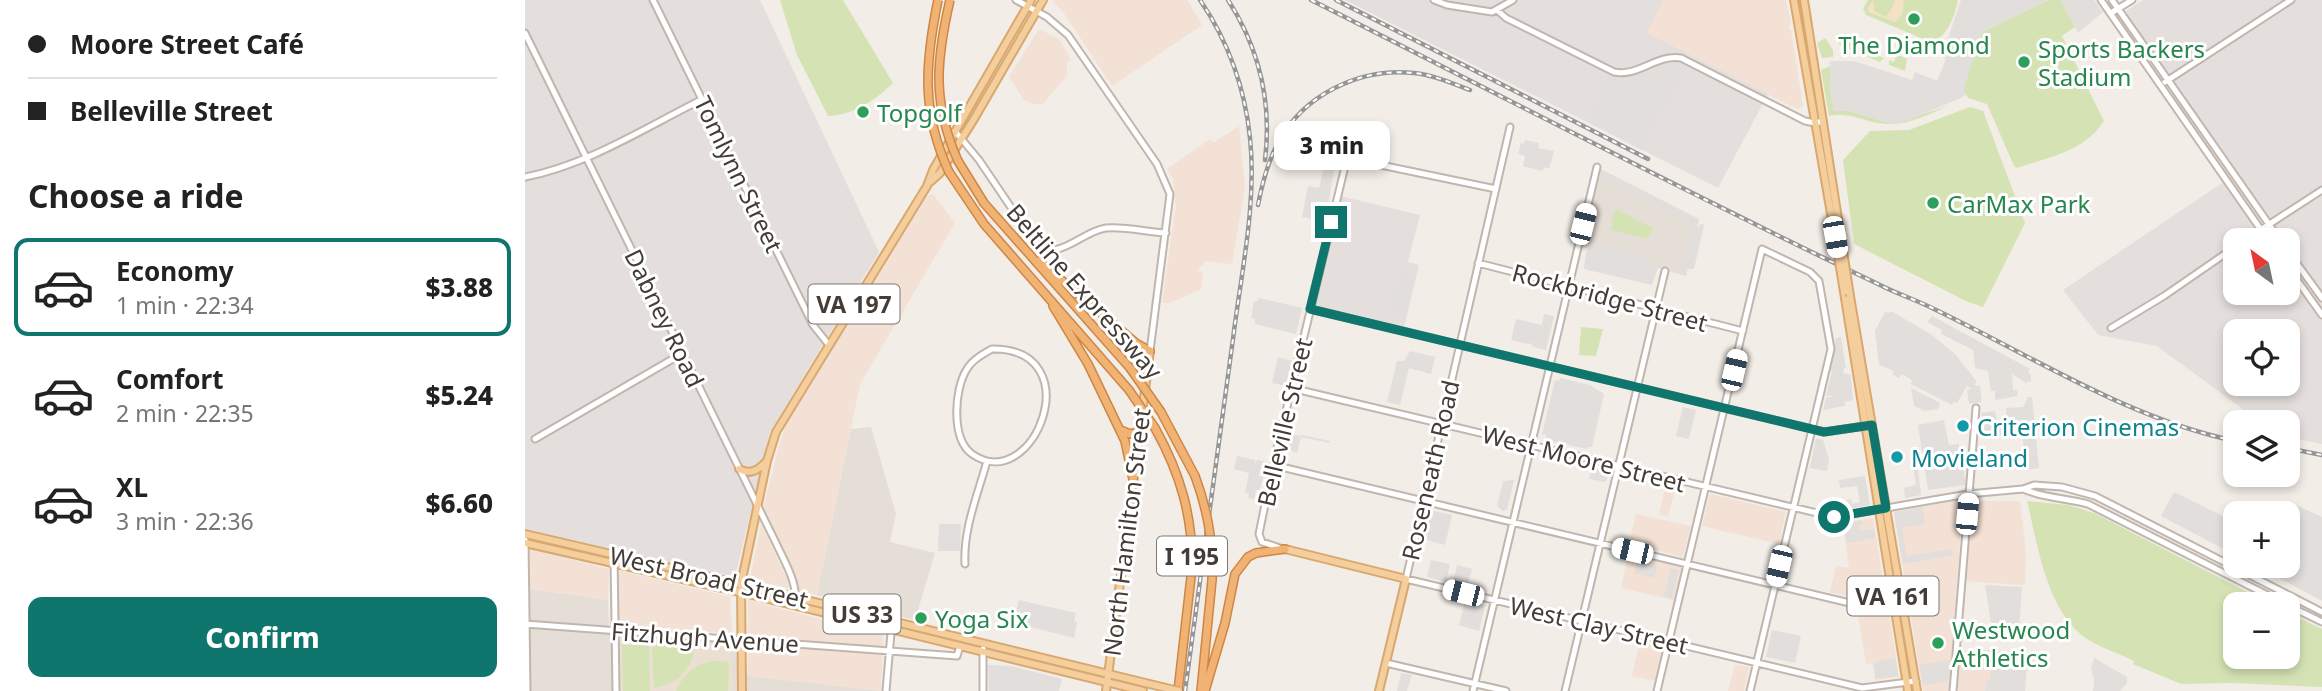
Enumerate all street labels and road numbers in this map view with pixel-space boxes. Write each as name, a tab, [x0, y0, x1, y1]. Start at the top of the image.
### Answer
street label: Tomlynn Street	[687, 90, 791, 258]
street label: Beltline Expressway	[1000, 196, 1171, 386]
street label: Dabney Road	[617, 243, 713, 393]
street label: Rockbridge Street	[1509, 255, 1712, 339]
road number: VA 197	[809, 284, 899, 324]
street label: Belleville Street	[1249, 334, 1320, 510]
street label: Roseneath Road	[1393, 377, 1467, 563]
street label: North Hamilton Street	[1094, 406, 1158, 658]
street label: West Moore Street	[1479, 417, 1690, 499]
road number: I 195	[1157, 536, 1227, 576]
street label: West Broad Street	[606, 538, 812, 616]
road number: VA 161	[1847, 576, 1939, 616]
street label: West Clay Street	[1507, 588, 1692, 662]
road number: US 33	[823, 594, 901, 634]
street label: Fitzhugh Avenue	[610, 614, 800, 660]

